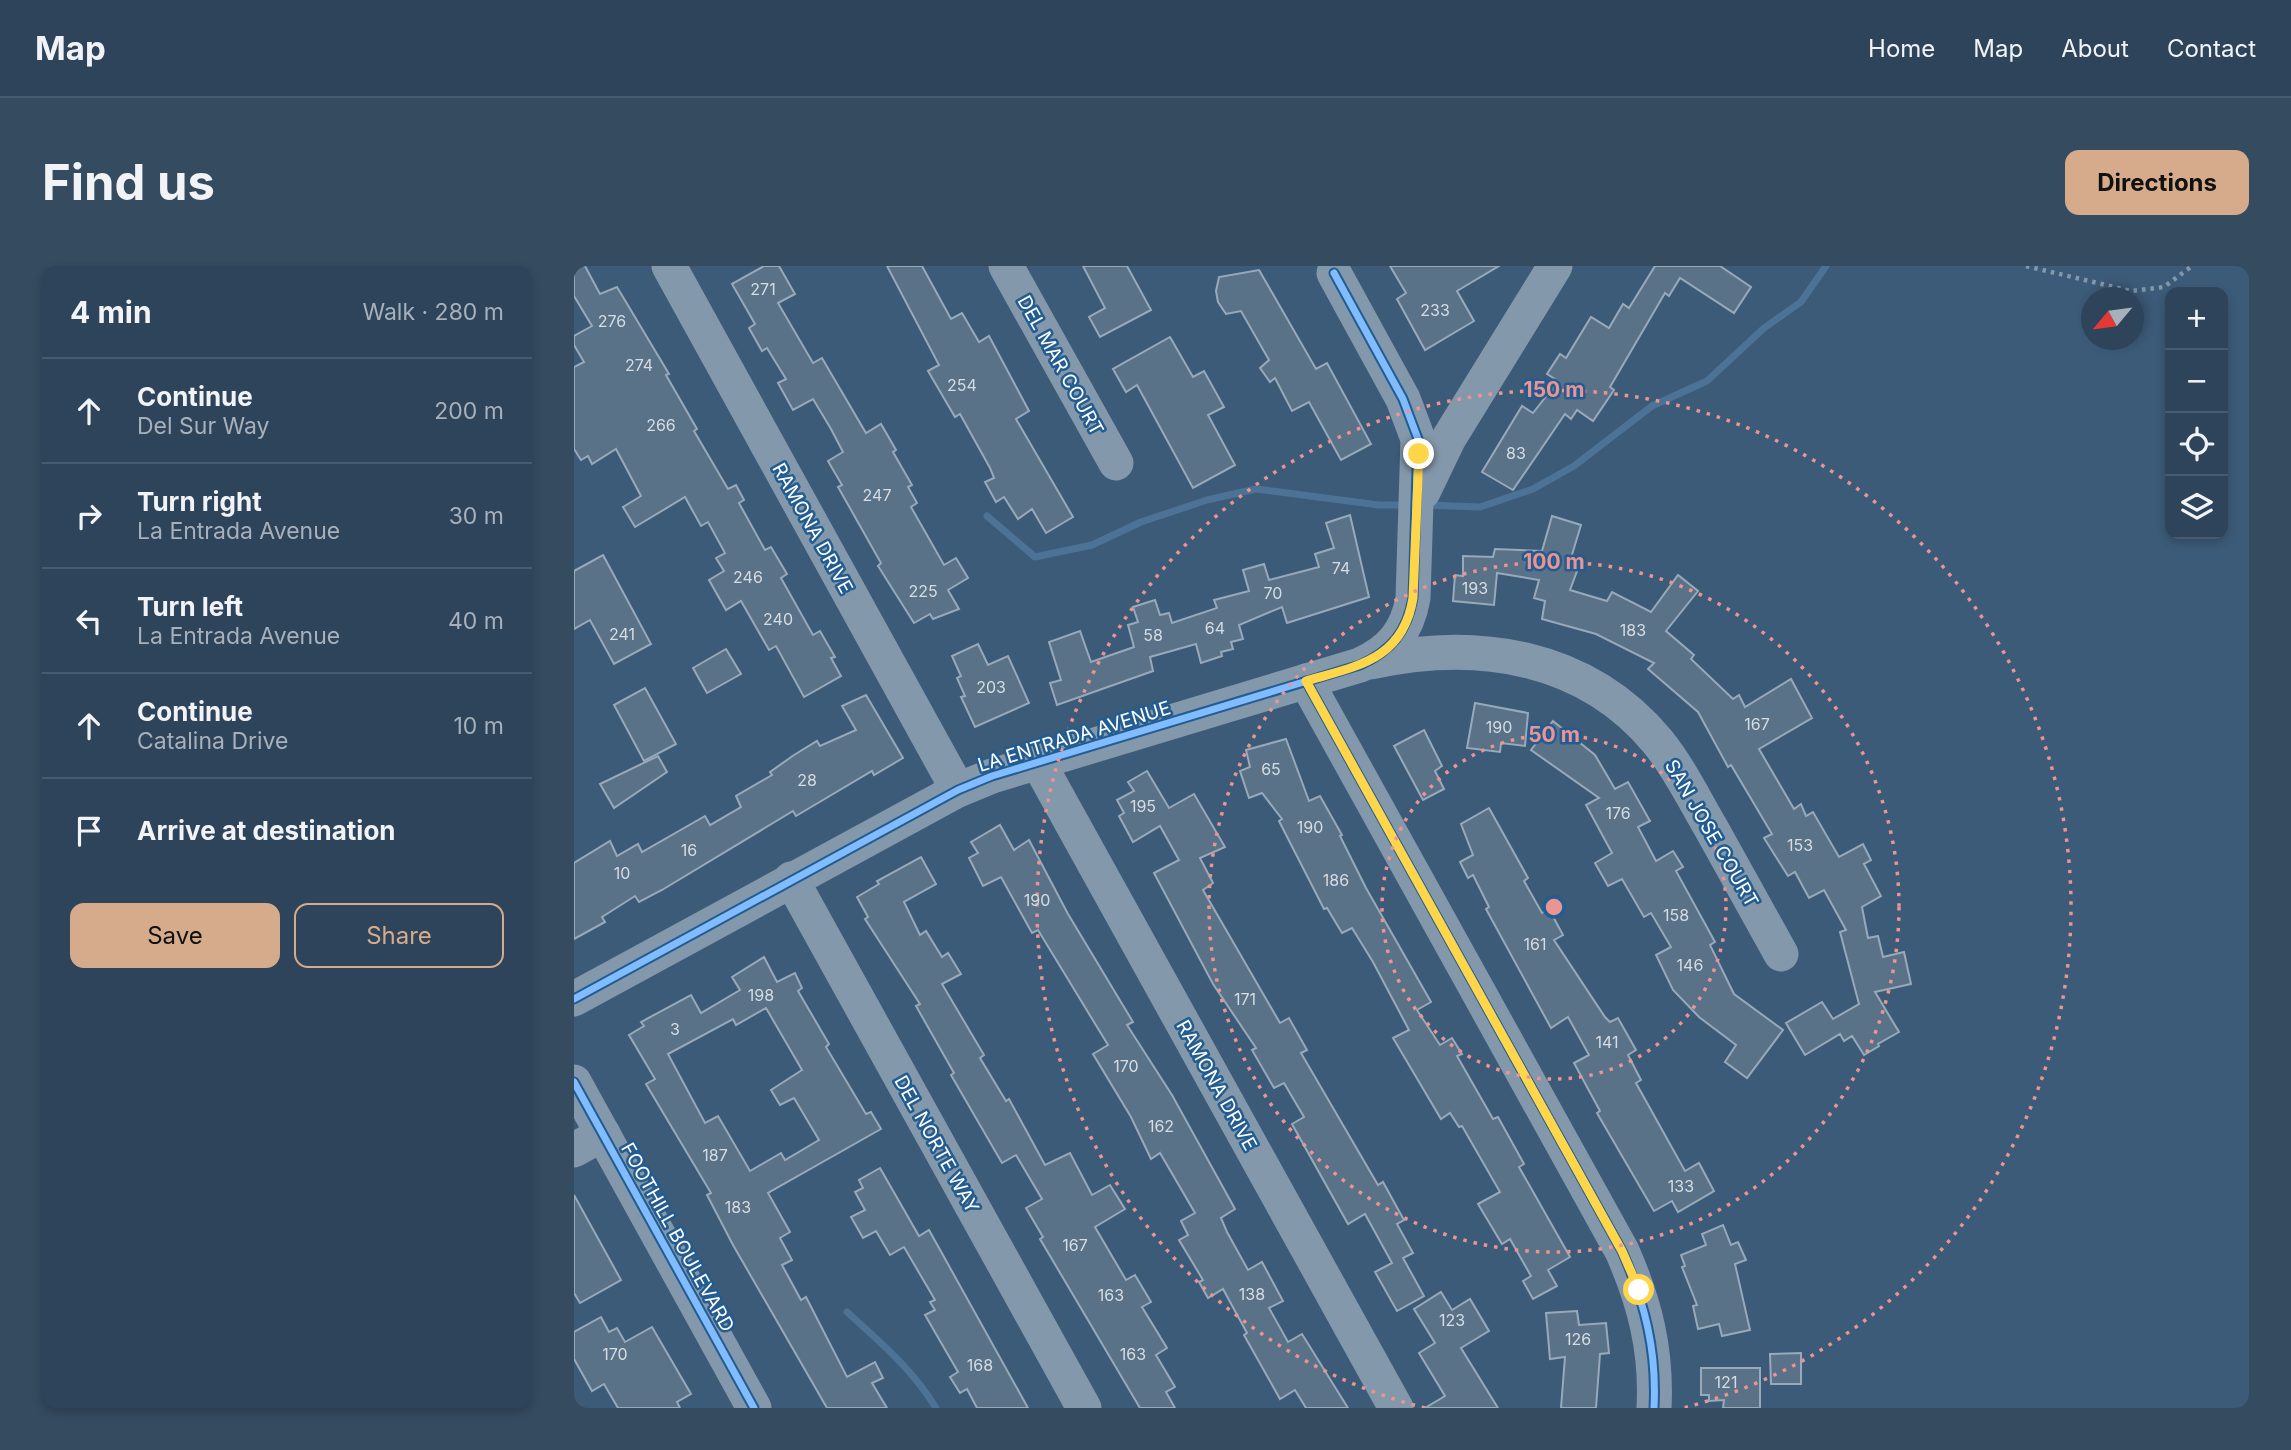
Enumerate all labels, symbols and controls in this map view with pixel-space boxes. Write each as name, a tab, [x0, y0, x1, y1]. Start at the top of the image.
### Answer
text: Map	[35, 28, 106, 68]
text: Home	[1868, 34, 1935, 63]
text: Map	[1973, 34, 2023, 63]
text: About	[2061, 34, 2129, 63]
text: Contact	[2167, 34, 2256, 63]
button: Directions	[2065, 150, 2249, 215]
text: Find us	[42, 153, 215, 212]
house number: 271	[750, 279, 776, 299]
north arrow	[2081, 287, 2144, 350]
map controls	[2165, 287, 2228, 539]
button: +	[2165, 287, 2228, 350]
street label: DEL MAR COURT	[1013, 291, 1108, 439]
text: 4 min	[70, 294, 152, 330]
text: Walk · 280 m	[362, 298, 504, 326]
house number: 233	[1420, 300, 1450, 320]
house number: 276	[598, 311, 626, 331]
button: −	[2165, 350, 2228, 413]
house number: 274	[625, 355, 653, 375]
house number: 254	[947, 375, 977, 395]
text: 150 m	[1524, 377, 1584, 402]
text: Continue	[137, 381, 253, 412]
icon: ahead	[70, 392, 108, 430]
text: 200 m	[434, 397, 504, 425]
text: Del Sur Way	[137, 412, 270, 440]
button: locate	[2165, 413, 2228, 476]
house number: 266	[646, 415, 676, 435]
route end	[1403, 438, 1434, 469]
house number: 83	[1506, 443, 1526, 463]
street label: RAMONA DRIVE	[767, 459, 858, 597]
button: layers	[2165, 476, 2228, 539]
house number: 247	[863, 485, 891, 505]
text: Turn right	[137, 486, 262, 517]
icon: right	[70, 497, 108, 535]
text: 30 m	[449, 502, 504, 530]
text: La Entrada Avenue	[137, 517, 340, 545]
text: 100 m	[1523, 549, 1585, 574]
house number: 74	[1332, 558, 1350, 578]
house number: 246	[733, 567, 763, 587]
house number: 193	[1462, 578, 1488, 598]
house number: 225	[908, 581, 938, 601]
house number: 70	[1264, 583, 1282, 603]
text: Turn left	[137, 591, 243, 622]
icon: left	[70, 602, 108, 640]
text: 40 m	[448, 607, 504, 635]
house number: 240	[763, 609, 793, 629]
house number: 64	[1205, 618, 1225, 638]
house number: 183	[1620, 620, 1646, 640]
text: La Entrada Avenue	[137, 622, 340, 650]
house number: 241	[609, 624, 635, 644]
house number: 58	[1143, 625, 1163, 645]
house number: 203	[976, 677, 1006, 697]
text: Continue	[137, 696, 253, 727]
street label: LA ENTRADA AVENUE	[975, 696, 1173, 777]
icon: ahead	[70, 707, 108, 745]
text: 10 m	[454, 712, 504, 740]
house number: 167	[1744, 714, 1770, 734]
house number: 190	[1486, 717, 1512, 737]
text: 50 m	[1528, 722, 1580, 747]
text: Catalina Drive	[137, 727, 288, 755]
street label: SAN JOSE COURT	[1660, 755, 1763, 911]
house number: 65	[1261, 759, 1281, 779]
house number: 28	[797, 770, 817, 790]
house number: 195	[1130, 796, 1156, 816]
house number: 176	[1605, 803, 1631, 823]
icon: arrive	[70, 812, 108, 850]
text: Arrive at destination	[137, 815, 396, 846]
house number: 190	[1297, 817, 1323, 837]
house number: 153	[1787, 835, 1813, 855]
house number: 16	[681, 840, 697, 860]
house number: 10	[614, 863, 630, 883]
house number: 186	[1323, 870, 1349, 890]
house number: 190	[1024, 890, 1050, 910]
centre of rings	[1542, 895, 1566, 919]
button: Save	[70, 903, 280, 968]
button: Share	[294, 903, 504, 968]
house number: 158	[1663, 905, 1689, 925]
house number: 161	[1524, 934, 1546, 954]
house number: 146	[1677, 955, 1703, 975]
house number: 198	[748, 985, 774, 1005]
house number: 171	[1234, 989, 1256, 1009]
street label: RAMONA DRIVE	[1171, 1016, 1262, 1154]
house number: 3	[670, 1019, 680, 1039]
house number: 141	[1595, 1032, 1619, 1052]
house number: 170	[1113, 1056, 1139, 1076]
street label: DEL NORTE WAY	[889, 1072, 984, 1217]
house number: 162	[1148, 1116, 1174, 1136]
street label: FOOTHILL BOULEVARD	[616, 1139, 739, 1336]
house number: 187	[702, 1145, 728, 1165]
house number: 133	[1668, 1176, 1694, 1196]
house number: 183	[725, 1197, 751, 1217]
house number: 167	[1062, 1235, 1088, 1255]
route start	[1623, 1274, 1654, 1305]
house number: 138	[1239, 1284, 1265, 1304]
house number: 163	[1098, 1285, 1124, 1305]
house number: 123	[1439, 1310, 1465, 1330]
house number: 126	[1565, 1329, 1591, 1349]
house number: 170	[602, 1344, 628, 1364]
house number: 163	[1120, 1344, 1146, 1364]
house number: 168	[967, 1355, 993, 1375]
house number: 121	[1715, 1372, 1737, 1392]

